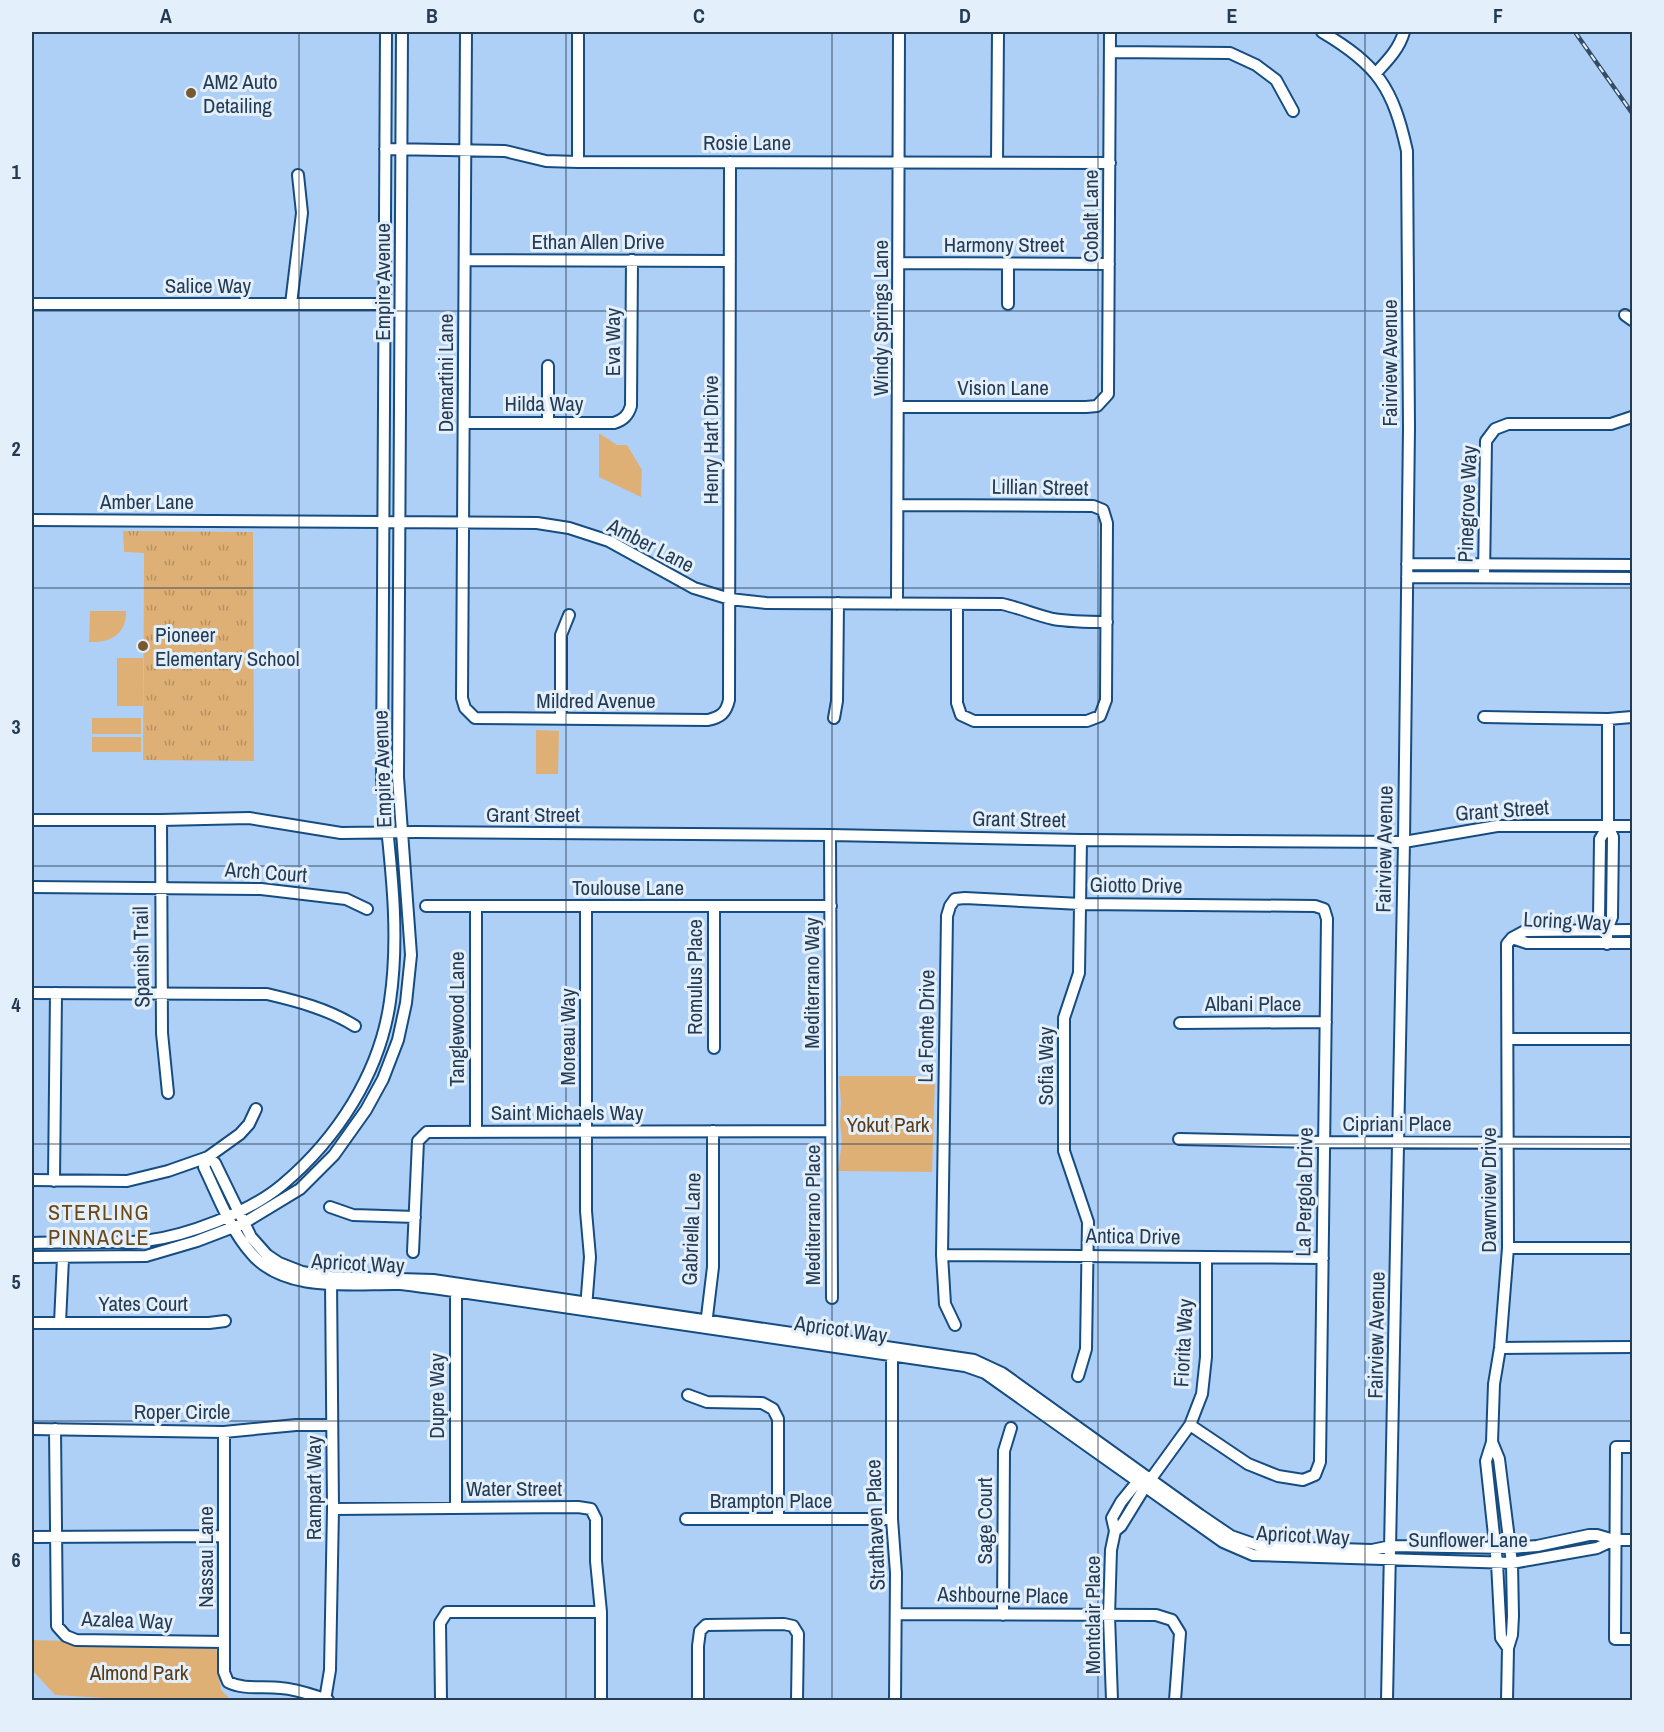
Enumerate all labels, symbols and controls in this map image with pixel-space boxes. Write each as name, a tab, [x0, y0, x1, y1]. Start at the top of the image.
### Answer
text: A	[160, 2, 172, 29]
text: B	[426, 2, 438, 29]
text: C	[693, 2, 705, 29]
text: D	[959, 2, 971, 29]
text: E	[1227, 2, 1238, 29]
text: F	[1493, 2, 1503, 29]
place label: AM2 Auto Detailing	[202, 67, 278, 120]
marker: AM2 Auto Detailing	[184, 86, 198, 100]
street label: Rosie Lane	[703, 128, 791, 157]
text: 1	[11, 158, 21, 185]
street label: Cobalt Lane	[1076, 170, 1105, 262]
street label: Empire Avenue	[368, 223, 397, 341]
street label: Ethan Allen Drive	[531, 227, 665, 256]
street label: Harmony Street	[944, 230, 1064, 259]
street label: Windy Springs Lane	[866, 240, 895, 396]
street label: Salice Way	[165, 271, 252, 300]
street label: Fairview Avenue	[1375, 299, 1404, 427]
street label: Eva Way	[598, 307, 627, 376]
street label: Demartini Lane	[431, 314, 460, 432]
street label: Vision Lane	[957, 373, 1049, 402]
street label: Henry Hart Drive	[696, 375, 725, 505]
street label: Hilda Way	[505, 389, 584, 418]
text: 2	[11, 435, 21, 462]
street label: Pinegrove Way	[1450, 445, 1484, 563]
street label: Lillian Street	[991, 472, 1089, 502]
street label: Amber Lane	[99, 487, 194, 516]
street label: Amber Lane	[602, 510, 699, 579]
place label: Pioneer Elementary School	[155, 620, 300, 673]
marker: Pioneer Elementary School	[136, 639, 150, 653]
street label: Mildred Avenue	[536, 686, 656, 715]
street label: Empire Avenue	[365, 710, 399, 828]
text: 3	[11, 713, 21, 740]
street label: Fairview Avenue	[1368, 785, 1400, 913]
street label: Grant Street	[1454, 792, 1550, 828]
street label: Grant Street	[486, 800, 580, 829]
street label: Grant Street	[972, 804, 1066, 834]
street label: Arch Court	[223, 855, 308, 889]
street label: Giotto Drive	[1089, 870, 1183, 900]
street label: Toulouse Lane	[572, 873, 684, 902]
street label: Loring Way	[1523, 904, 1612, 938]
street label: Spanish Trail	[126, 906, 156, 1008]
street label: Mediterrano Way	[797, 917, 826, 1049]
street label: Romulus Place	[680, 919, 709, 1035]
street label: Tanglewood Lane	[442, 951, 471, 1087]
street label: La Fonte Drive	[911, 969, 941, 1083]
street label: Moreau Way	[553, 988, 582, 1085]
street label: Albani Place	[1204, 989, 1301, 1018]
text: 4	[11, 991, 21, 1018]
street label: Sofia Way	[1031, 1026, 1060, 1105]
street label: Saint Michaels Way	[491, 1098, 644, 1127]
street label: Cipriani Place	[1342, 1109, 1452, 1138]
park label: Yokut Park	[847, 1110, 930, 1139]
street label: La Pergola Drive	[1288, 1127, 1320, 1257]
street label: Dawnview Drive	[1474, 1127, 1503, 1253]
street label: Mediterrano Place	[798, 1145, 827, 1285]
street label: Gabriella Lane	[675, 1172, 707, 1286]
district label: STERLING PINNACLE	[48, 1197, 150, 1252]
street label: Antica Drive	[1084, 1221, 1181, 1251]
street label: Apricot Way	[310, 1246, 406, 1280]
text: 5	[11, 1268, 21, 1295]
street label: Fairview Avenue	[1360, 1271, 1392, 1399]
street label: Yates Court	[98, 1289, 188, 1318]
street label: Fiorita Way	[1166, 1298, 1200, 1388]
street label: Apricot Way	[792, 1308, 890, 1350]
street label: Dupre Way	[422, 1353, 451, 1439]
street label: Roper Circle	[134, 1397, 230, 1426]
street label: Rampart Way	[299, 1435, 328, 1540]
street label: Strathaven Place	[858, 1459, 892, 1591]
street label: Water Street	[466, 1474, 562, 1503]
street label: Sage Court	[970, 1477, 999, 1565]
street label: Brampton Place	[710, 1486, 832, 1515]
street label: Nassau Lane	[191, 1506, 220, 1608]
street label: Apricot Way	[1255, 1518, 1351, 1552]
street label: Sunflower Lane	[1408, 1525, 1528, 1554]
text: 6	[11, 1546, 21, 1573]
street label: Montclair Place	[1078, 1556, 1107, 1674]
street label: Ashbourne Place	[936, 1579, 1069, 1611]
street label: Azalea Way	[80, 1604, 173, 1636]
park label: Almond Park	[89, 1658, 189, 1687]

